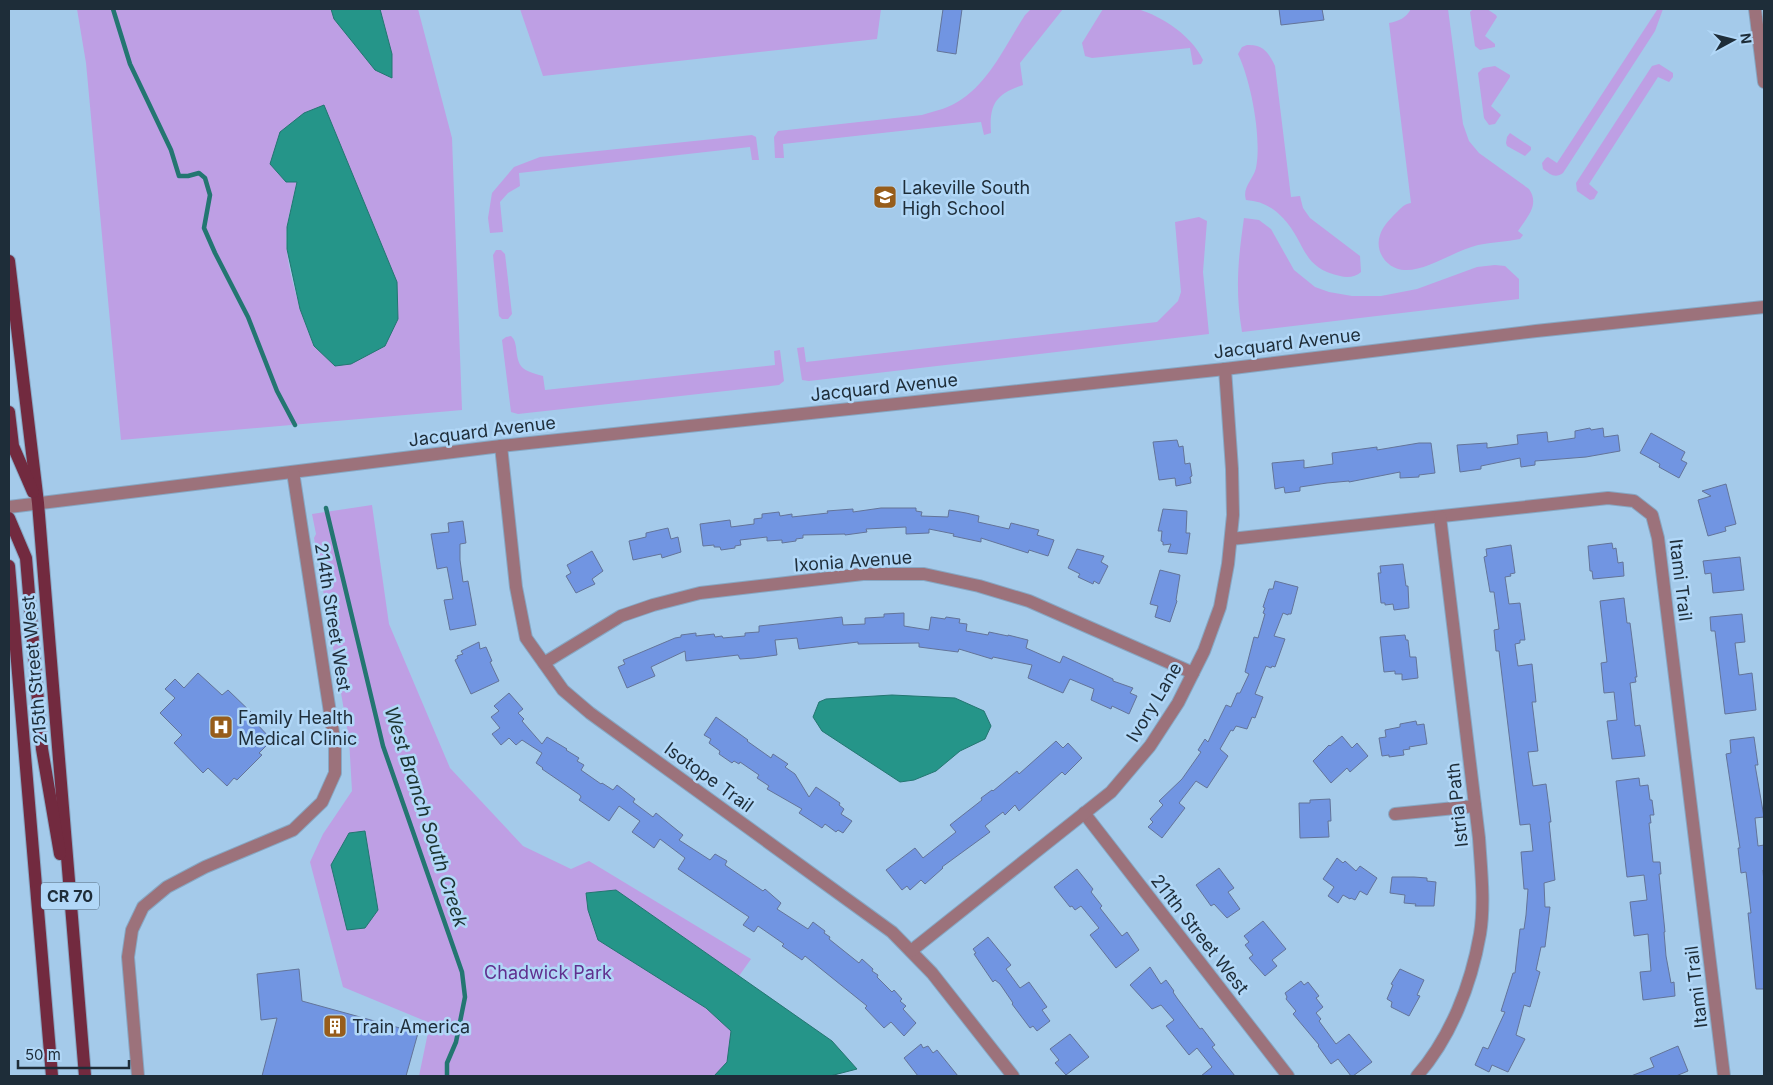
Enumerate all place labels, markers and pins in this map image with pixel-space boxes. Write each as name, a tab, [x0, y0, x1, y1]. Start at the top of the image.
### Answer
place label: Lakeville South High School	[902, 177, 1030, 219]
school or university icon: Lakeville South High School	[872, 184, 898, 210]
place label: Family Health Medical Clinic	[238, 707, 357, 749]
hospital icon: Family Health Medical Clinic	[208, 714, 234, 740]
building icon: Train America	[322, 1013, 348, 1039]
place label: Train America	[352, 1016, 470, 1037]

